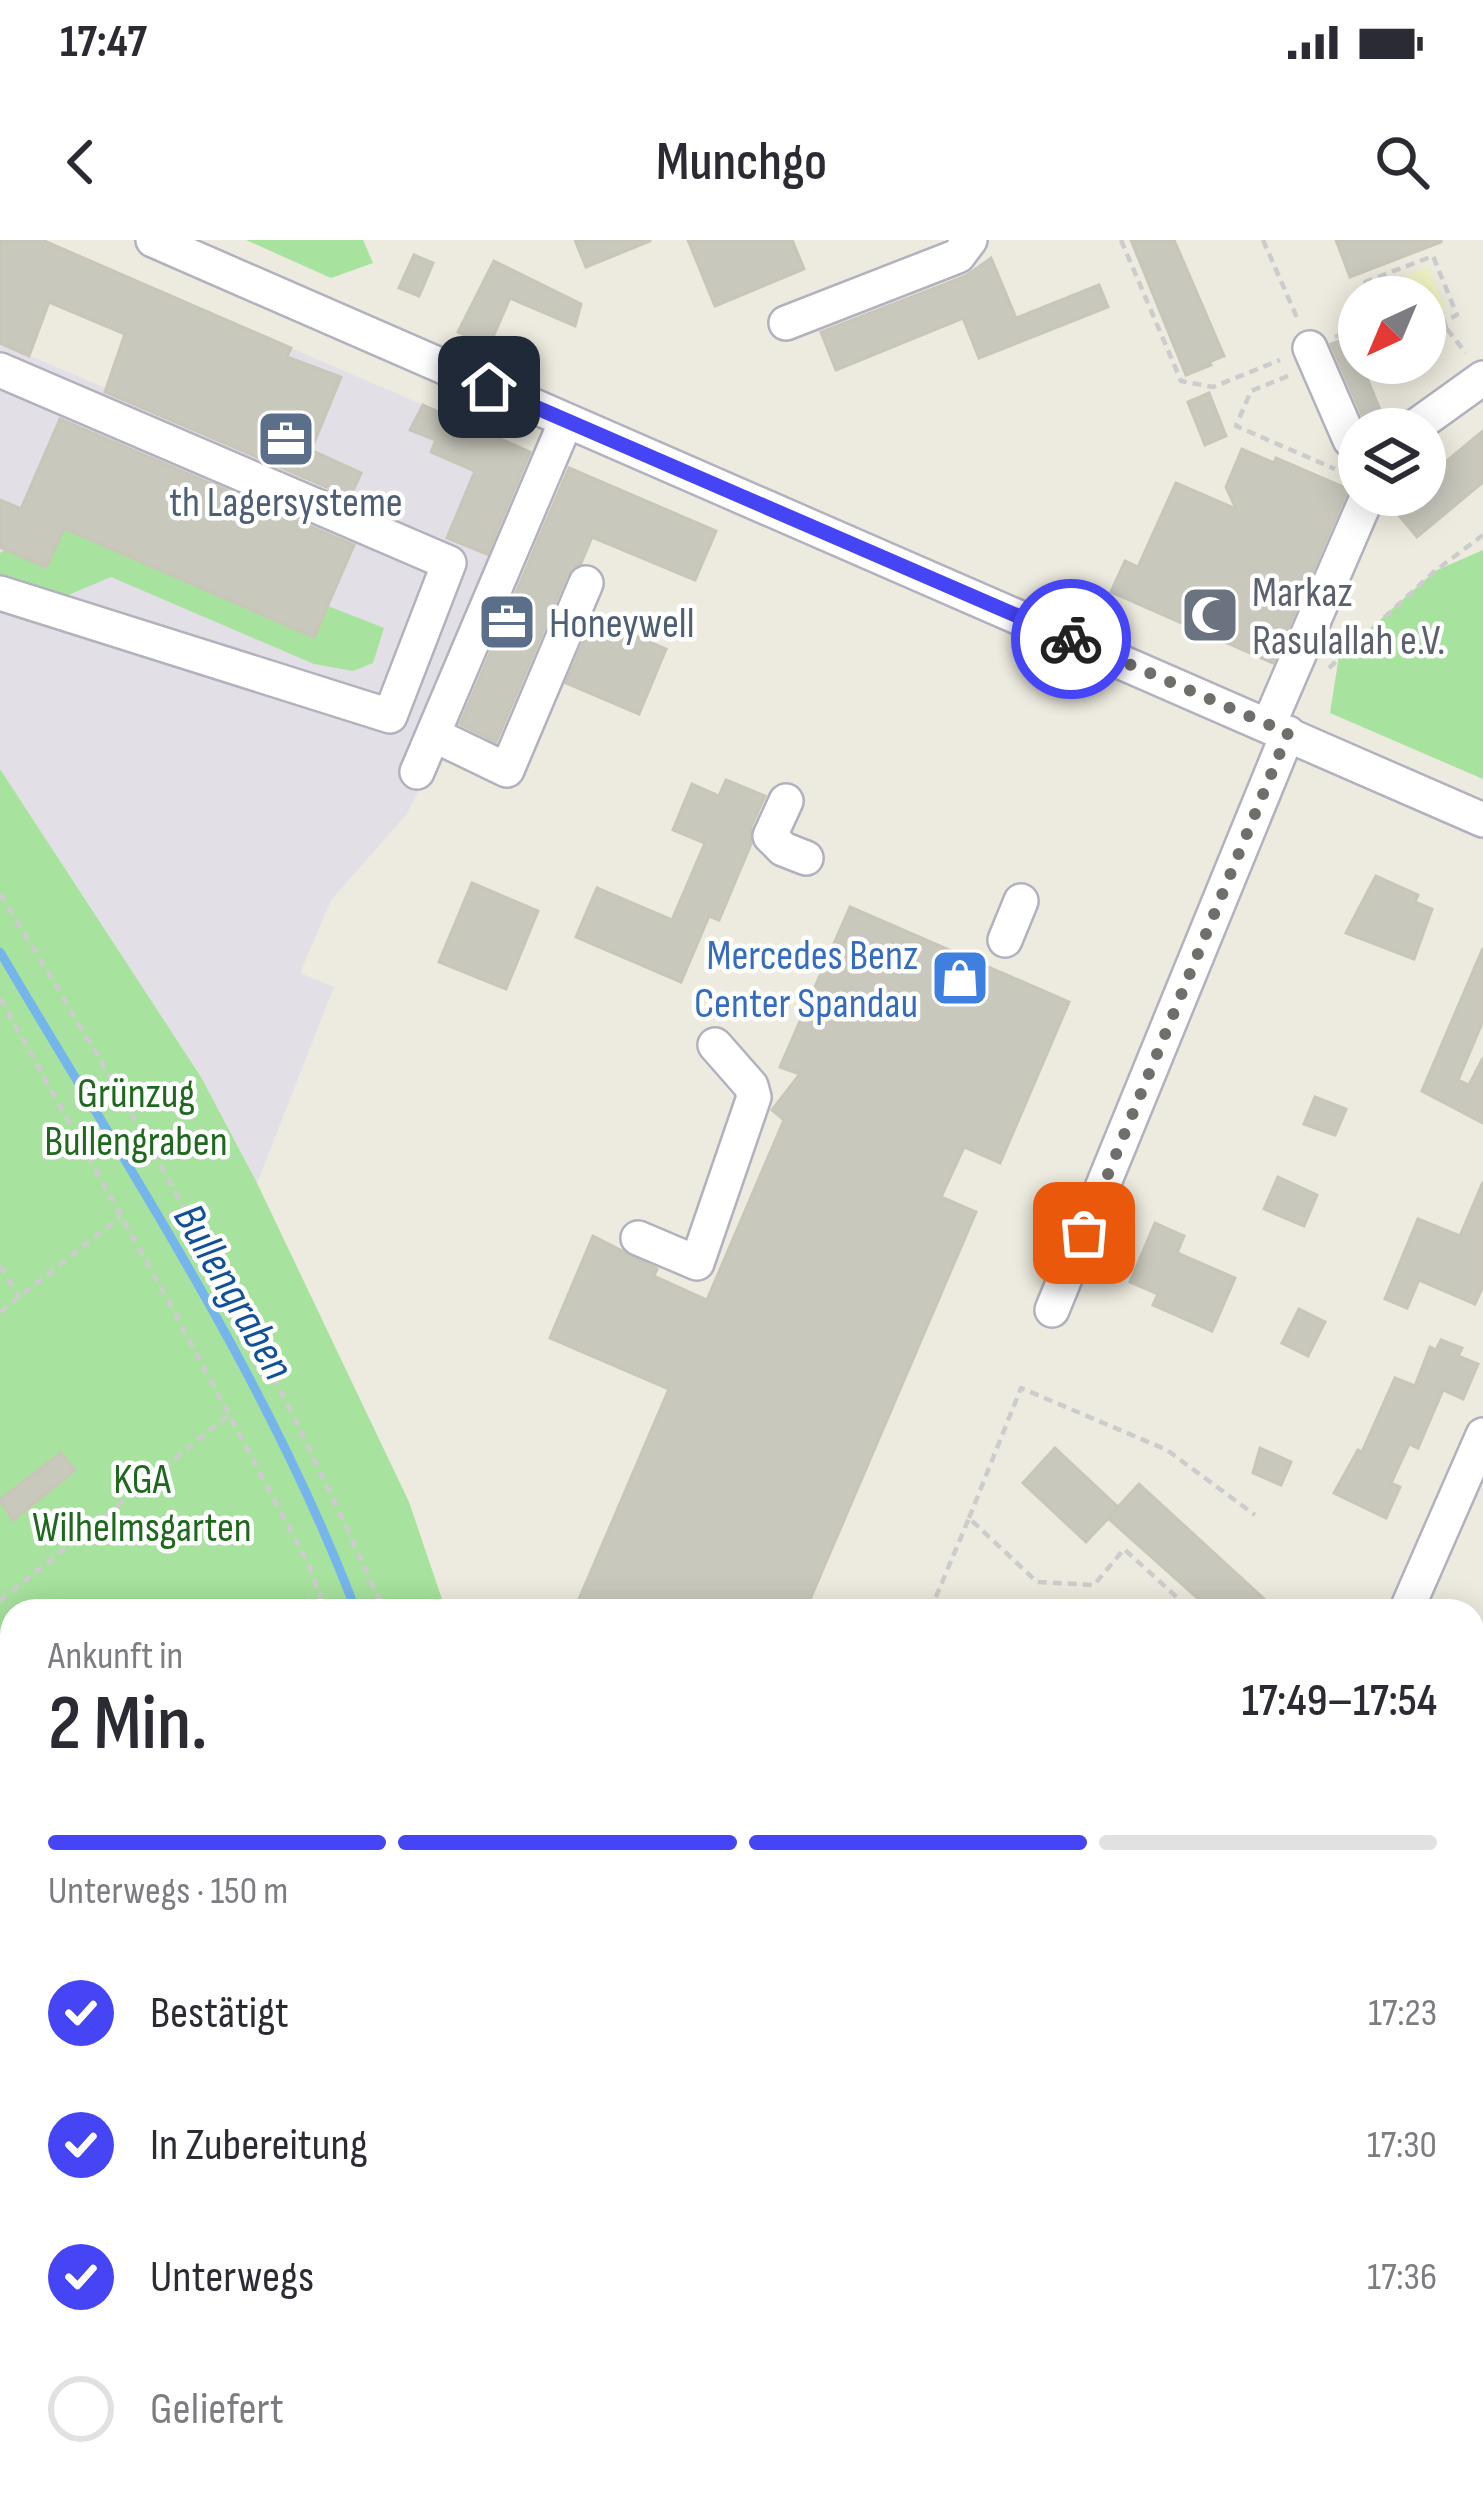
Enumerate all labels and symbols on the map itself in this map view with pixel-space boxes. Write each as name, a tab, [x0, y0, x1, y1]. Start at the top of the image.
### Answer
north arrow	[1338, 276, 1446, 384]
pin	[438, 336, 540, 438]
office icon: th Lagersysteme	[255, 408, 317, 470]
place label: th Lagersysteme	[169, 478, 403, 529]
place label: Markaz Rasulallah e.V.	[1252, 568, 1445, 667]
courier	[1011, 579, 1131, 699]
mosque icon: Markaz Rasulallah e.V.	[1179, 584, 1241, 646]
office icon: Honeywell	[476, 591, 538, 653]
place label: Honeywell	[549, 599, 695, 650]
place label: Mercedes Benz Center Spandau	[694, 931, 918, 1030]
shop icon: Mercedes Benz Center Spandau	[929, 947, 991, 1009]
park label: Grünzug Bullengraben	[44, 1069, 228, 1168]
pin	[1033, 1182, 1135, 1284]
water label: Bullengraben	[161, 1195, 305, 1390]
park label: KGA Wilhelmsgarten	[32, 1455, 252, 1554]

